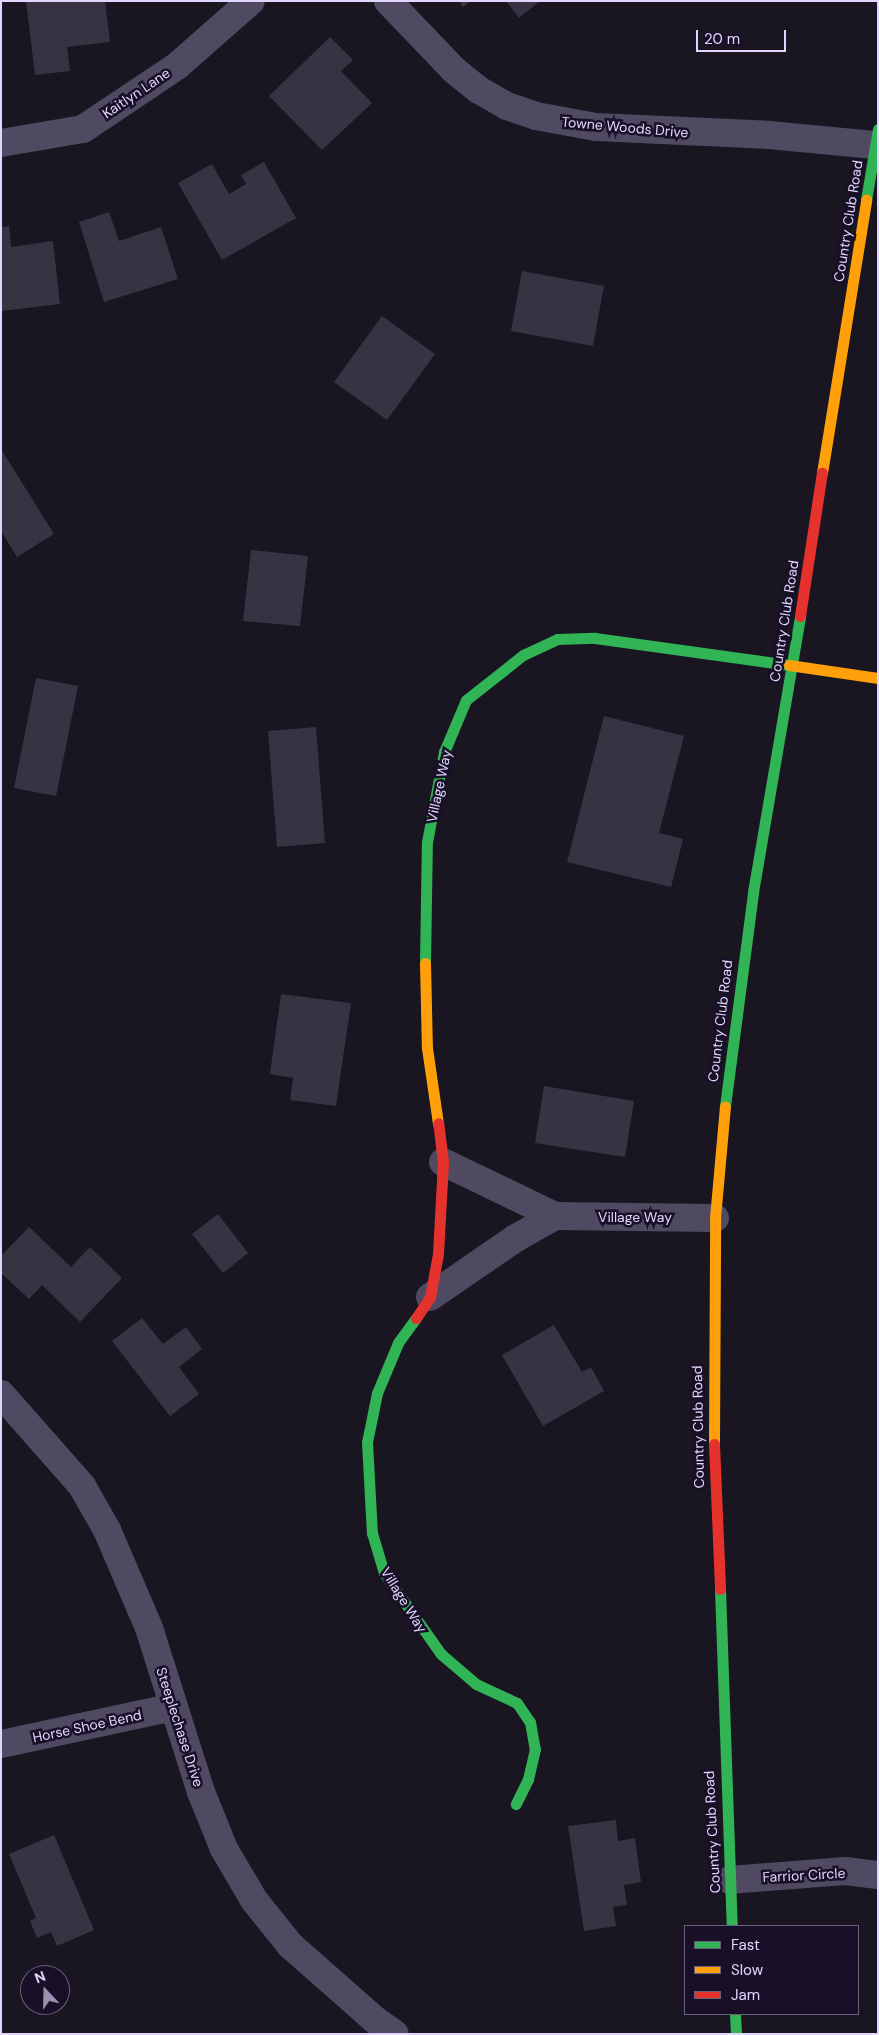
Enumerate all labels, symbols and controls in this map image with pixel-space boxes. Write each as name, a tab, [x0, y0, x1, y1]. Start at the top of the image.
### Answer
scale bar	[699, 20, 789, 52]
text: 20 m	[704, 29, 740, 49]
street label: Kaitlyn Lane	[99, 64, 173, 122]
street label: Towne Woods Drive	[561, 113, 689, 141]
street label: Country Club Road	[830, 159, 866, 283]
street label: Country Club Road	[766, 559, 802, 683]
street label: Village Way	[423, 748, 455, 824]
street label: Country Club Road	[704, 959, 736, 1083]
street label: Village Way	[598, 1209, 672, 1225]
street label: Country Club Road	[689, 1365, 707, 1489]
street label: Village Way	[377, 1564, 431, 1636]
street label: Steeplechase Drive	[153, 1665, 207, 1789]
street label: Horse Shoe Bend	[31, 1706, 143, 1746]
street label: Country Club Road	[700, 1770, 724, 1894]
street label: Farrior Circle	[762, 1864, 846, 1886]
legend	[684, 1925, 859, 2015]
text: Fast	[731, 1935, 760, 1955]
text: Slow	[731, 1960, 763, 1980]
north arrow	[20, 1965, 70, 2015]
text: N	[32, 1967, 48, 1987]
text: Jam	[731, 1985, 760, 2005]

